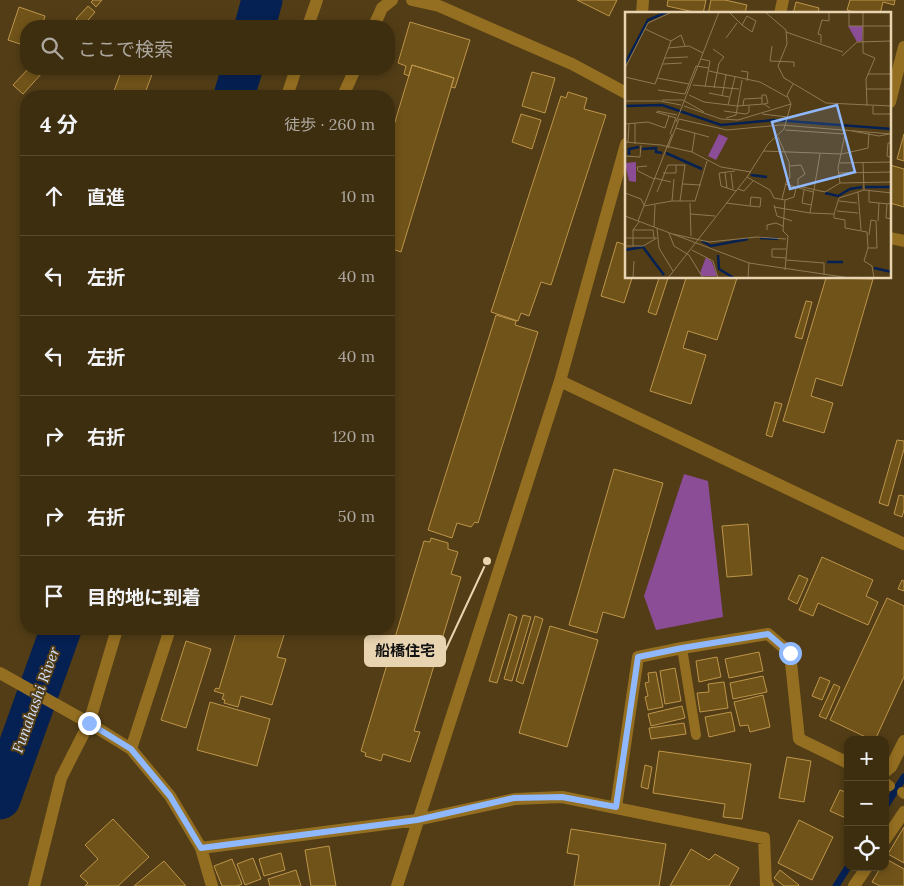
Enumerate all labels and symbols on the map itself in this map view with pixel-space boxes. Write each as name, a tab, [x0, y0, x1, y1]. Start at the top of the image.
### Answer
inset map	[625, 12, 892, 279]
callout: 船橋住宅	[365, 636, 445, 666]
text: 船橋住宅	[375, 641, 435, 660]
route start	[779, 642, 802, 665]
water label: Funahashi River	[8, 644, 64, 755]
route end	[78, 712, 101, 735]

